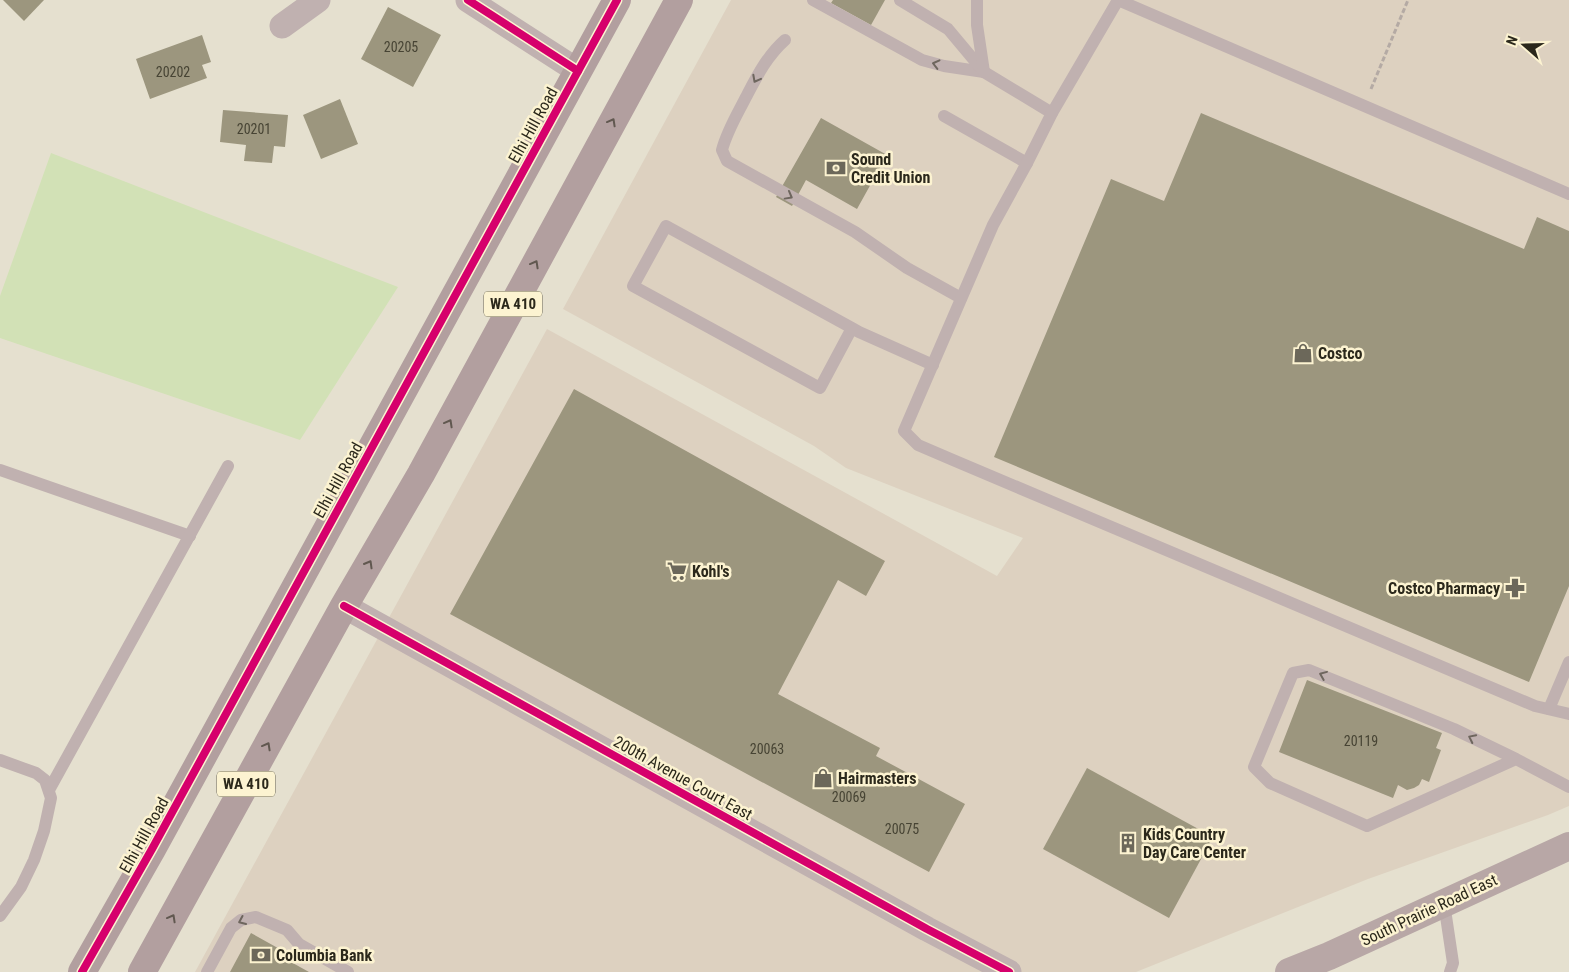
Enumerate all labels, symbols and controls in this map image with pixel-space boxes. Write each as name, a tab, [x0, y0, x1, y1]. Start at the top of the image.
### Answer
north arrow	[1499, 20, 1549, 70]
text: N	[1503, 34, 1521, 47]
house number: 20205	[384, 39, 418, 55]
one-way arrow	[931, 59, 940, 70]
house number: 20202	[156, 64, 190, 80]
one-way arrow	[752, 73, 762, 82]
street label: Elhi Hill Road	[504, 84, 562, 166]
one-way arrow	[606, 118, 616, 127]
house number: 20201	[237, 121, 271, 137]
place label: Sound Credit Union	[851, 150, 930, 187]
bank icon: Sound Credit Union	[825, 157, 847, 179]
one-way arrow	[784, 189, 793, 199]
one-way arrow	[529, 261, 539, 270]
road number: WA 410	[484, 292, 542, 316]
shop icon: Costco	[1292, 342, 1314, 364]
place label: Costco	[1318, 344, 1363, 363]
one-way arrow	[443, 419, 453, 428]
street label: Elhi Hill Road	[309, 439, 367, 521]
supermarket icon: Kohl's	[666, 560, 688, 582]
one-way arrow	[362, 561, 372, 570]
place label: Kohl's	[692, 562, 730, 581]
pharmacy icon: Costco Pharmacy	[1504, 577, 1526, 599]
place label: Costco Pharmacy	[1388, 579, 1500, 598]
one-way arrow	[1319, 671, 1327, 681]
street label: 200th Avenue Court East	[610, 732, 756, 824]
house number: 20119	[1344, 733, 1378, 749]
one-way arrow	[1469, 734, 1478, 744]
house number: 20063	[750, 741, 784, 757]
one-way arrow	[261, 742, 271, 751]
shop icon: Hairmasters	[812, 767, 834, 789]
place label: Hairmasters	[838, 769, 916, 788]
road number: WA 410	[217, 772, 275, 796]
house number: 20069	[832, 789, 866, 805]
street label: Elhi Hill Road	[115, 794, 173, 876]
house number: 20075	[885, 821, 919, 837]
place label: Kids Country Day Care Center	[1143, 825, 1246, 862]
building icon: Kids Country Day Care Center	[1117, 832, 1139, 854]
street label: South Prairie Road East	[1358, 870, 1500, 950]
one-way arrow	[166, 915, 176, 924]
one-way arrow	[239, 915, 248, 925]
bank icon: Columbia Bank	[250, 944, 272, 966]
place label: Columbia Bank	[276, 946, 372, 965]

